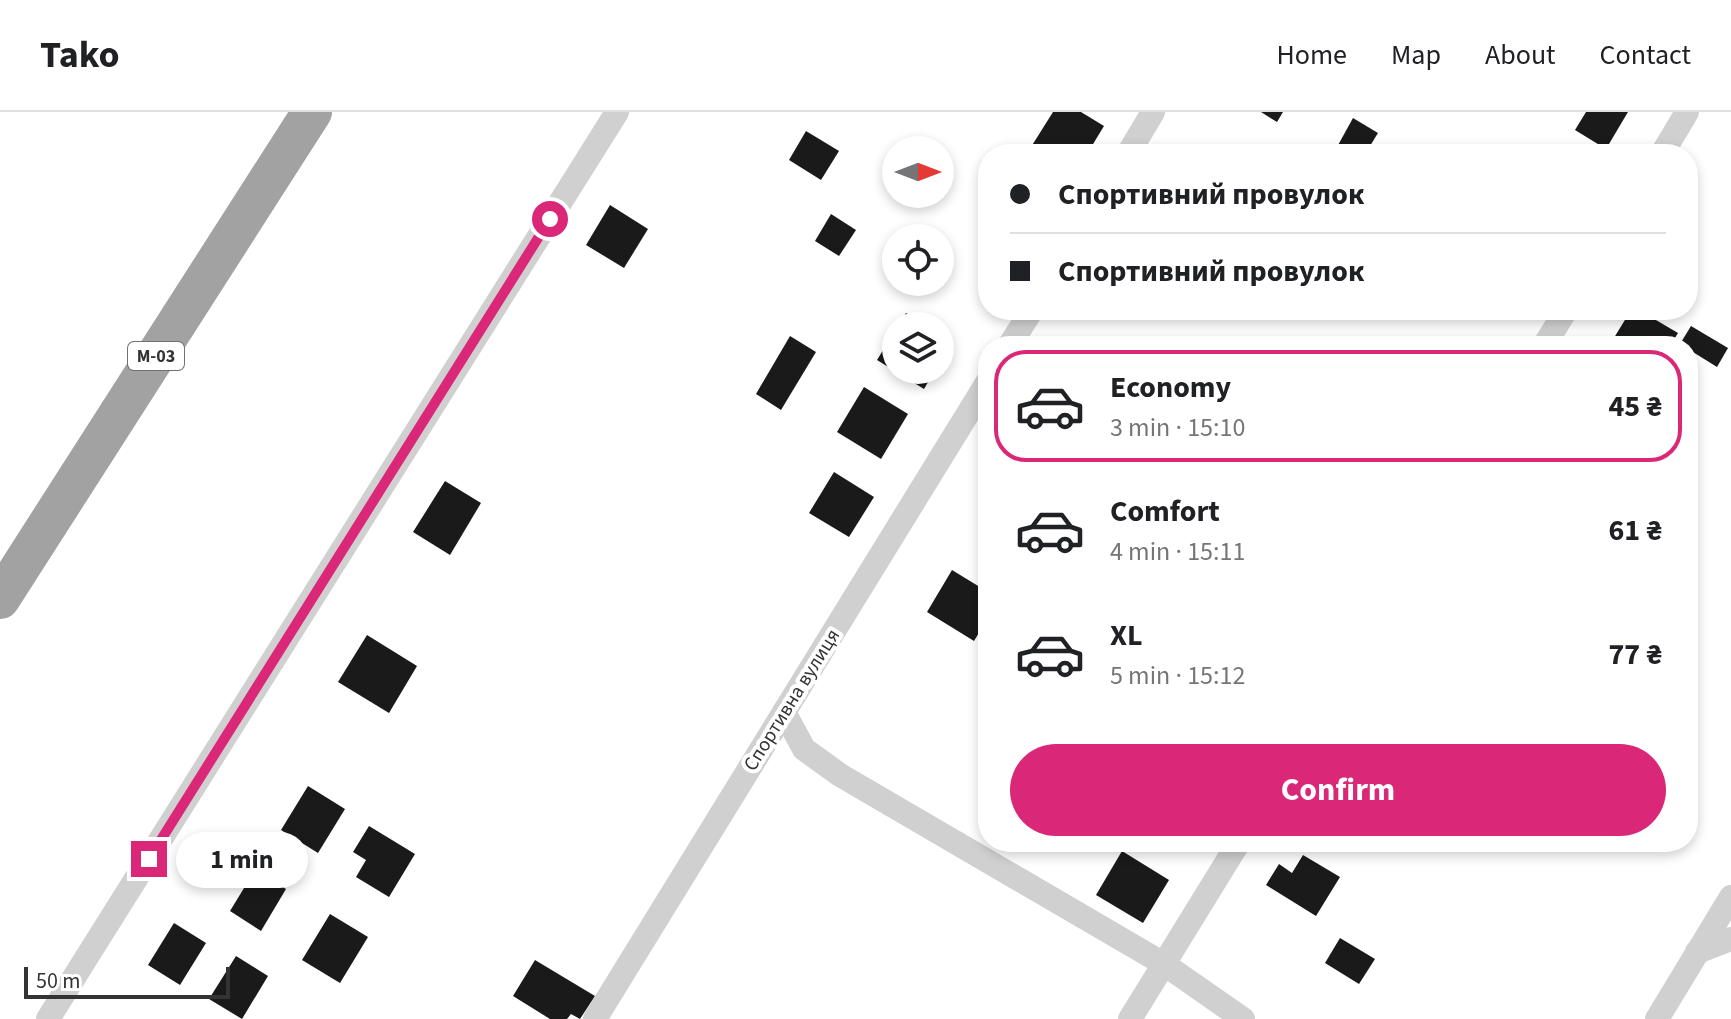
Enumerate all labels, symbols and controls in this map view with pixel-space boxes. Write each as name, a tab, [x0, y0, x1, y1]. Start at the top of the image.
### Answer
text: Tako	[40, 28, 120, 82]
text: Home	[1276, 35, 1347, 75]
text: Map	[1391, 35, 1441, 75]
text: About	[1485, 35, 1556, 75]
text: Contact	[1600, 35, 1691, 75]
north arrow	[882, 136, 954, 208]
map controls	[882, 136, 954, 384]
text: Спортивний провулок	[1058, 173, 1364, 216]
route start	[532, 201, 568, 237]
button: locate	[882, 224, 954, 296]
text: Спортивний провулок	[1058, 250, 1364, 293]
button: layers	[882, 312, 954, 384]
road number: М-03	[128, 342, 184, 370]
text: Economy	[1110, 366, 1231, 409]
icon: car	[1014, 370, 1086, 442]
text: 45 ₴	[1608, 385, 1662, 428]
text: 3 min · 15:10	[1110, 409, 1245, 446]
text: Comfort	[1110, 490, 1220, 533]
icon: car	[1014, 494, 1086, 566]
text: 61 ₴	[1608, 509, 1662, 552]
text: 4 min · 15:11	[1110, 533, 1245, 570]
text: XL	[1110, 614, 1143, 657]
icon: car	[1014, 618, 1086, 690]
street label: Спортивна вулиця	[737, 624, 847, 776]
text: 77 ₴	[1608, 633, 1662, 676]
text: 5 min · 15:12	[1110, 657, 1245, 694]
button: Confirm	[1010, 744, 1666, 836]
callout: 1 min	[177, 831, 309, 887]
route end	[131, 841, 167, 877]
text: 1 min	[210, 841, 274, 878]
scale bar	[24, 963, 230, 999]
text: 50 m	[36, 965, 81, 997]

